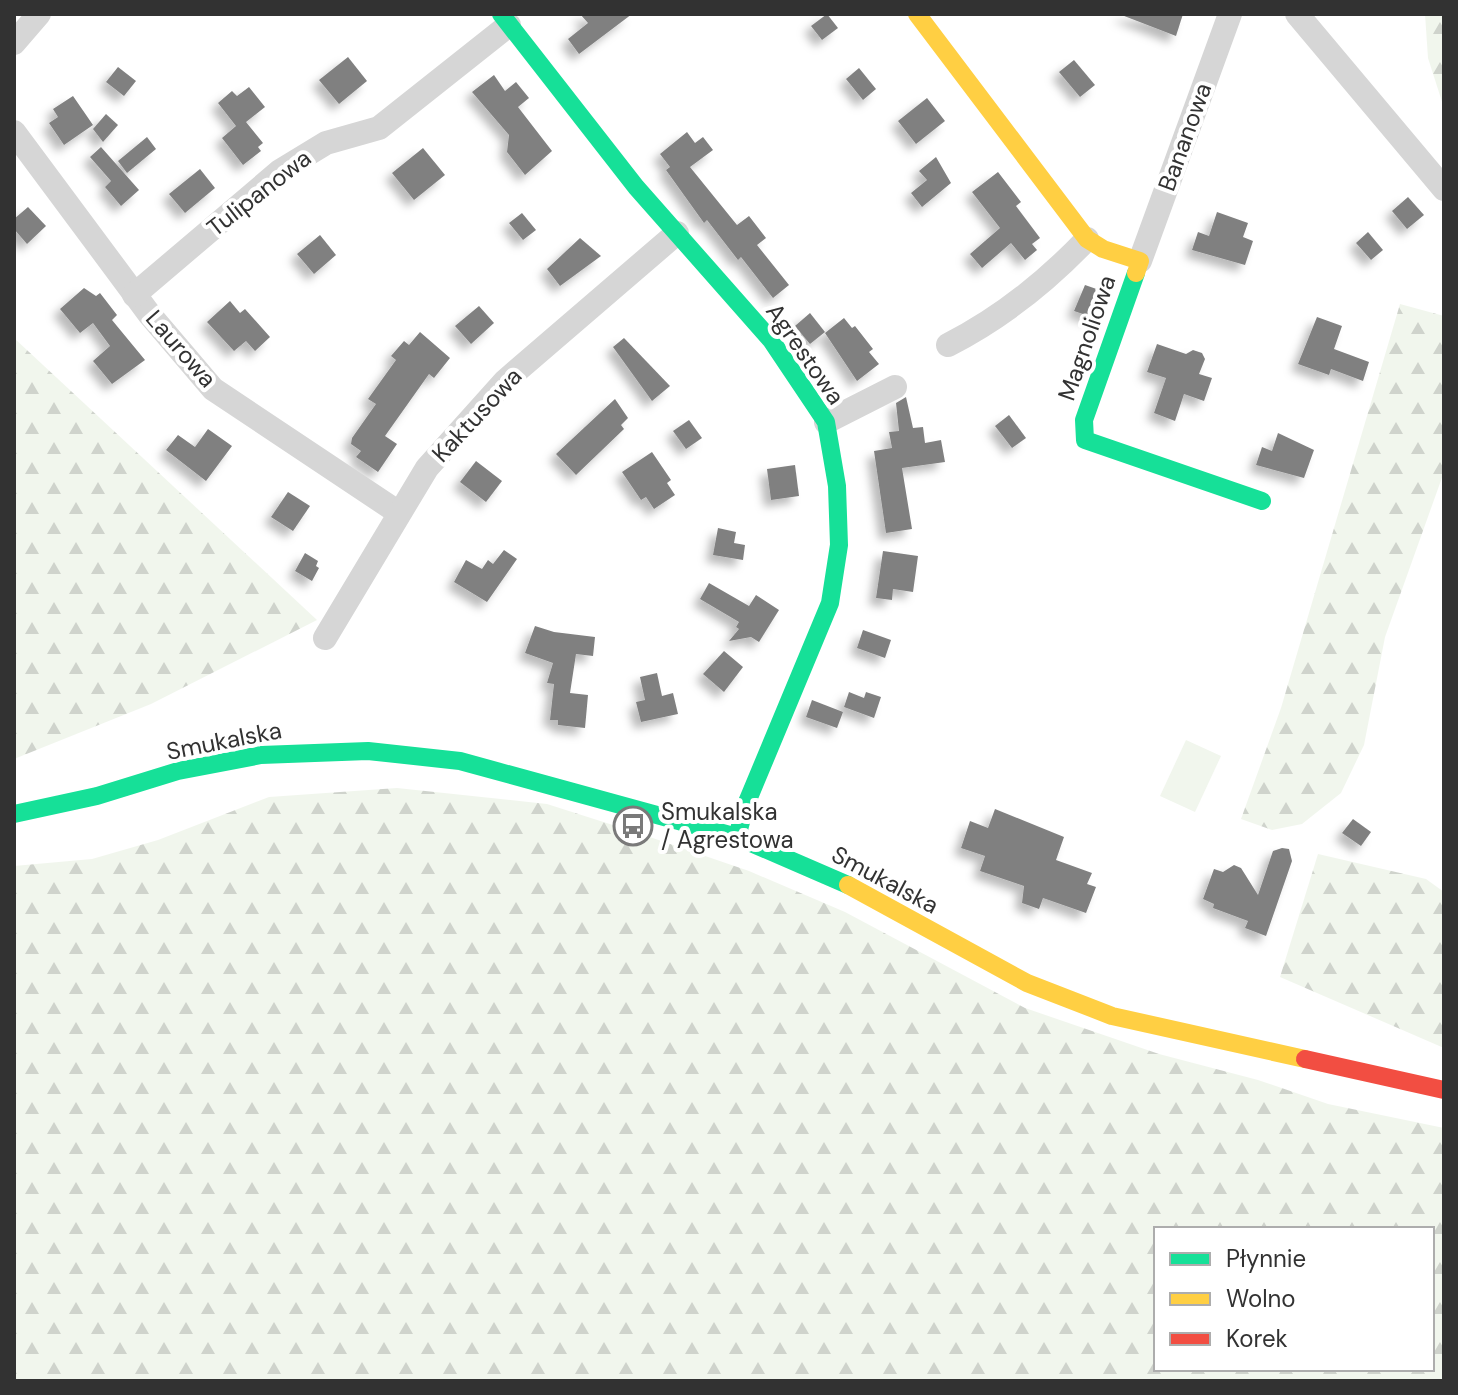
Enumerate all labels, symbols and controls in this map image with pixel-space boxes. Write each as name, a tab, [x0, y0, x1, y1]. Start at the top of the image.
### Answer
street label: Bananowa	[1151, 79, 1218, 195]
street label: Tulipanowa	[200, 142, 317, 243]
street label: Magnoliowa	[1051, 271, 1122, 405]
street label: Agrestowa	[759, 297, 852, 410]
street label: Laurowa	[139, 304, 223, 394]
street label: Kaktusowa	[425, 361, 528, 469]
street label: Smukalska	[164, 714, 284, 767]
place label: Smukalska / Agrestowa	[661, 796, 793, 855]
bus stop icon: Smukalska / Agrestowa	[612, 805, 654, 847]
street label: Smukalska	[826, 839, 944, 921]
legend	[1154, 1227, 1434, 1371]
text: Płynnie	[1226, 1243, 1306, 1274]
text: Wolno	[1226, 1283, 1296, 1314]
text: Korek	[1226, 1323, 1288, 1354]

